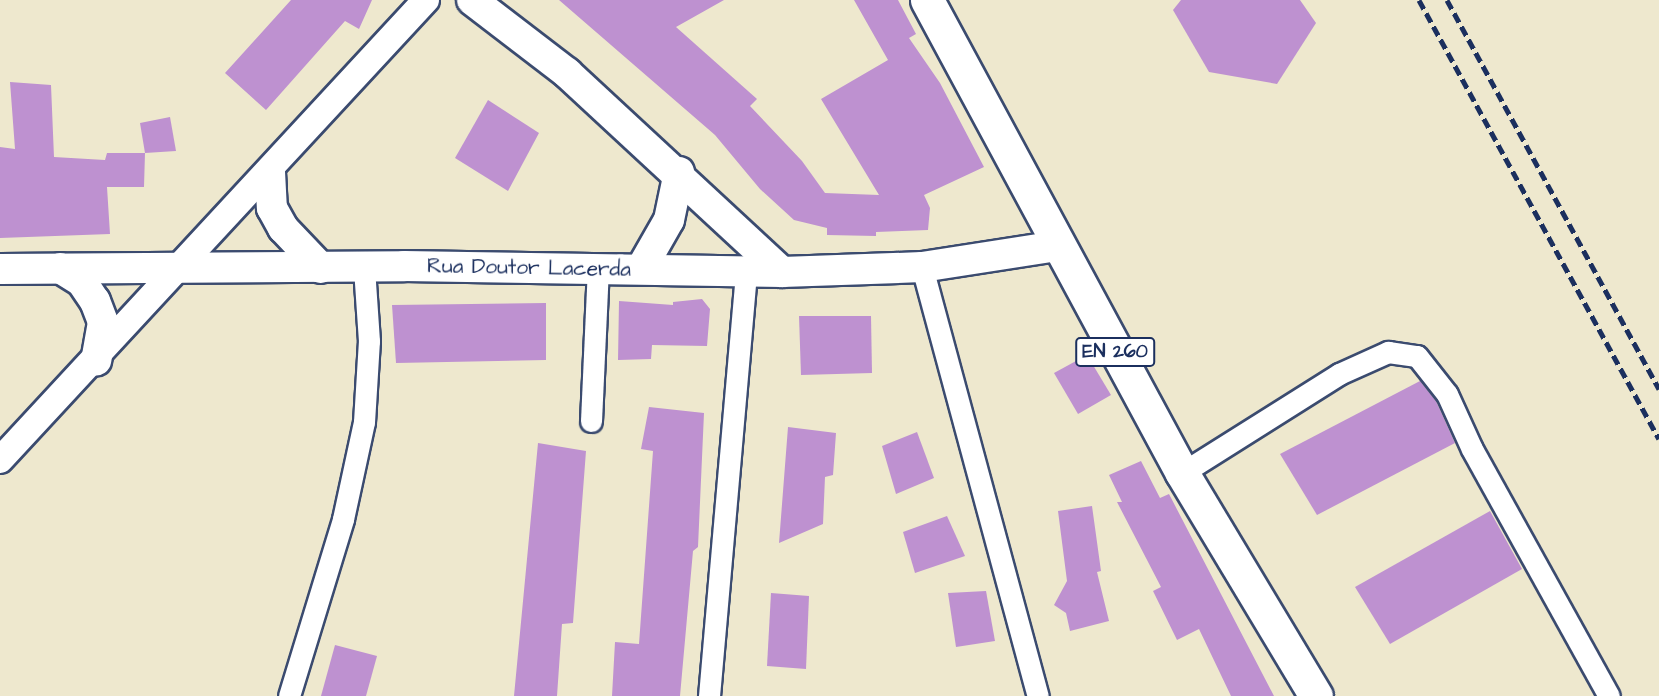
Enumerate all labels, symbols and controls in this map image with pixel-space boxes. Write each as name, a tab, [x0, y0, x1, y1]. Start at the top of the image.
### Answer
street label: Rua Doutor Lacerda	[427, 254, 631, 282]
road number: EN 260	[1075, 336, 1155, 368]

